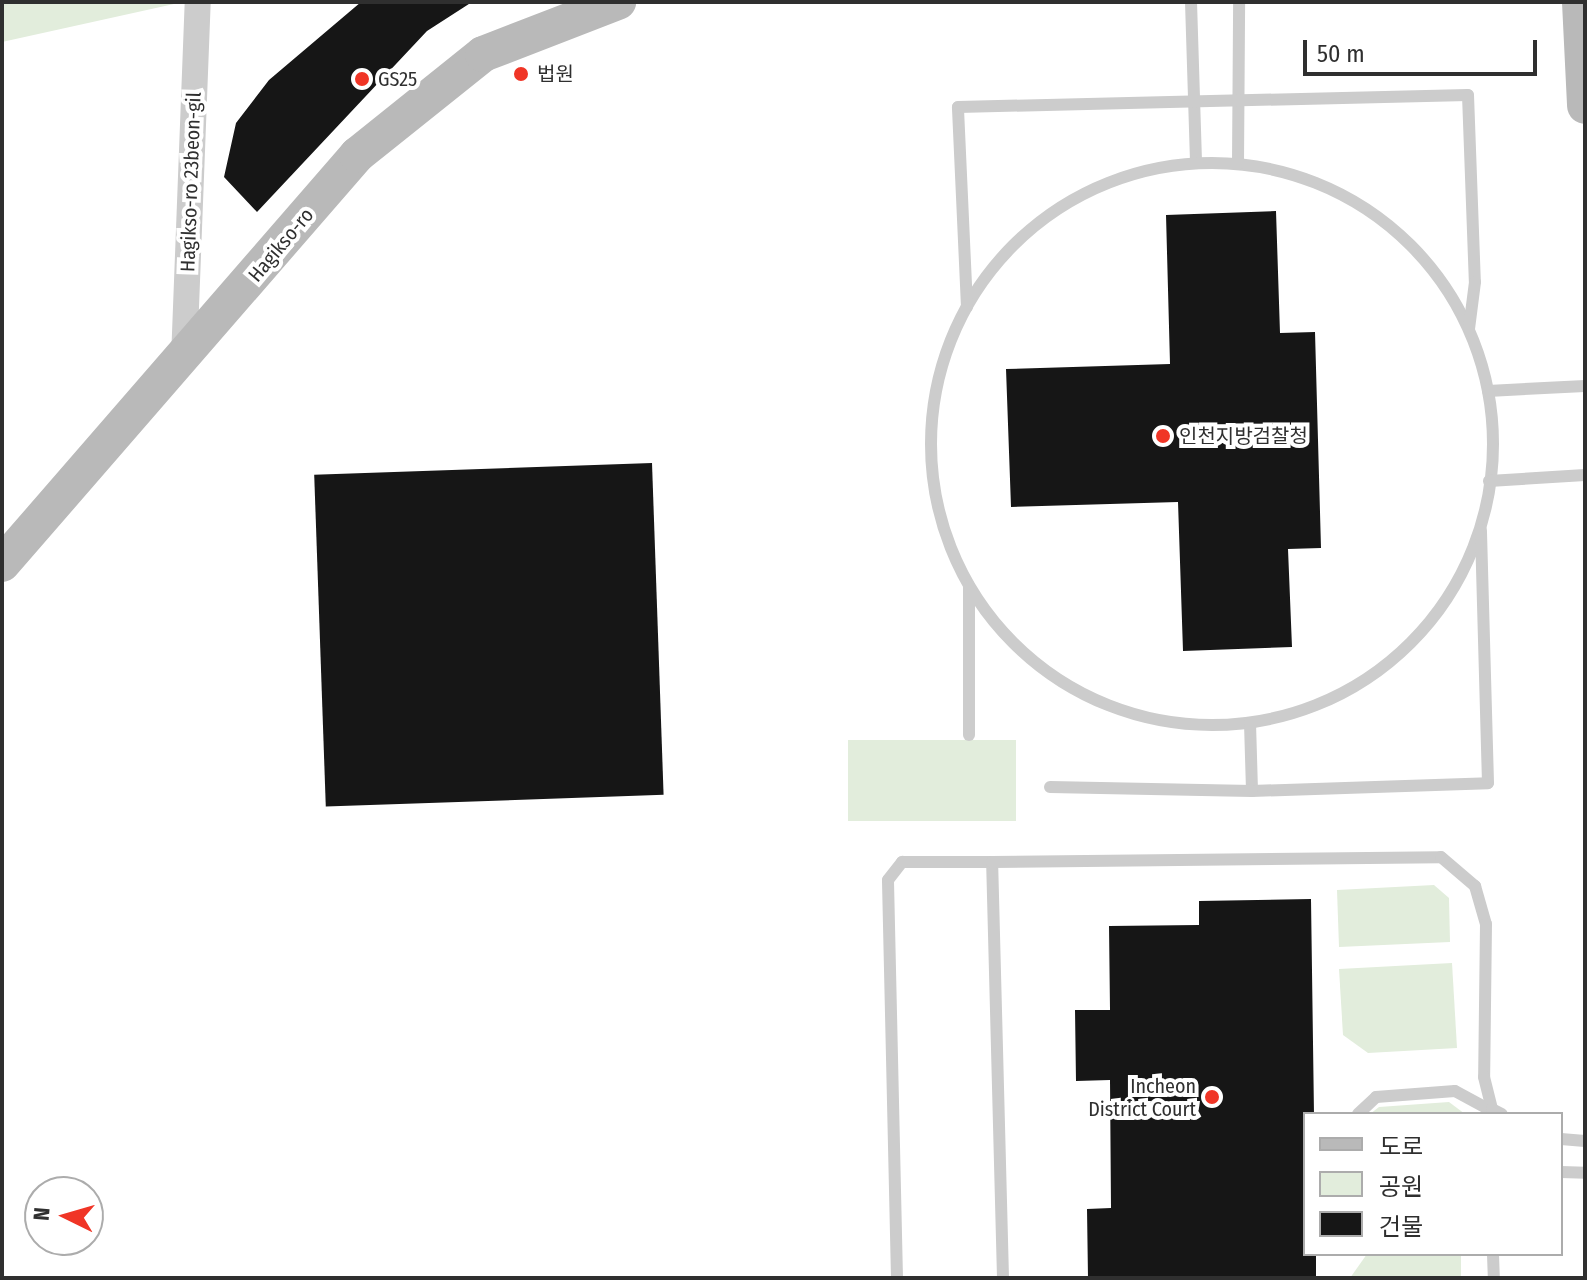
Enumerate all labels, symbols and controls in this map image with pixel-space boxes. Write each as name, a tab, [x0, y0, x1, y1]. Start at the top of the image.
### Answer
scale bar	[1307, 24, 1541, 74]
text: 50 m	[1317, 40, 1365, 68]
place label: 법원	[537, 62, 574, 86]
marker: 법원	[512, 65, 530, 83]
place label: GS25	[378, 67, 417, 91]
marker: GS25	[353, 70, 371, 88]
street label: Hagikso-ro 23beon-gil	[176, 92, 206, 272]
street label: Hagikso-ro	[243, 203, 319, 287]
place label: 인천지방검찰청	[1179, 424, 1308, 448]
marker: 인천지방검찰청	[1154, 427, 1172, 445]
place label: Incheon District Court	[1088, 1074, 1196, 1121]
marker: Incheon District Court	[1203, 1088, 1221, 1106]
legend	[1303, 1112, 1563, 1256]
text: 도로	[1379, 1133, 1423, 1161]
text: 공원	[1379, 1173, 1423, 1201]
north arrow	[24, 1176, 104, 1256]
text: N	[28, 1206, 56, 1222]
text: 건물	[1379, 1213, 1423, 1241]

